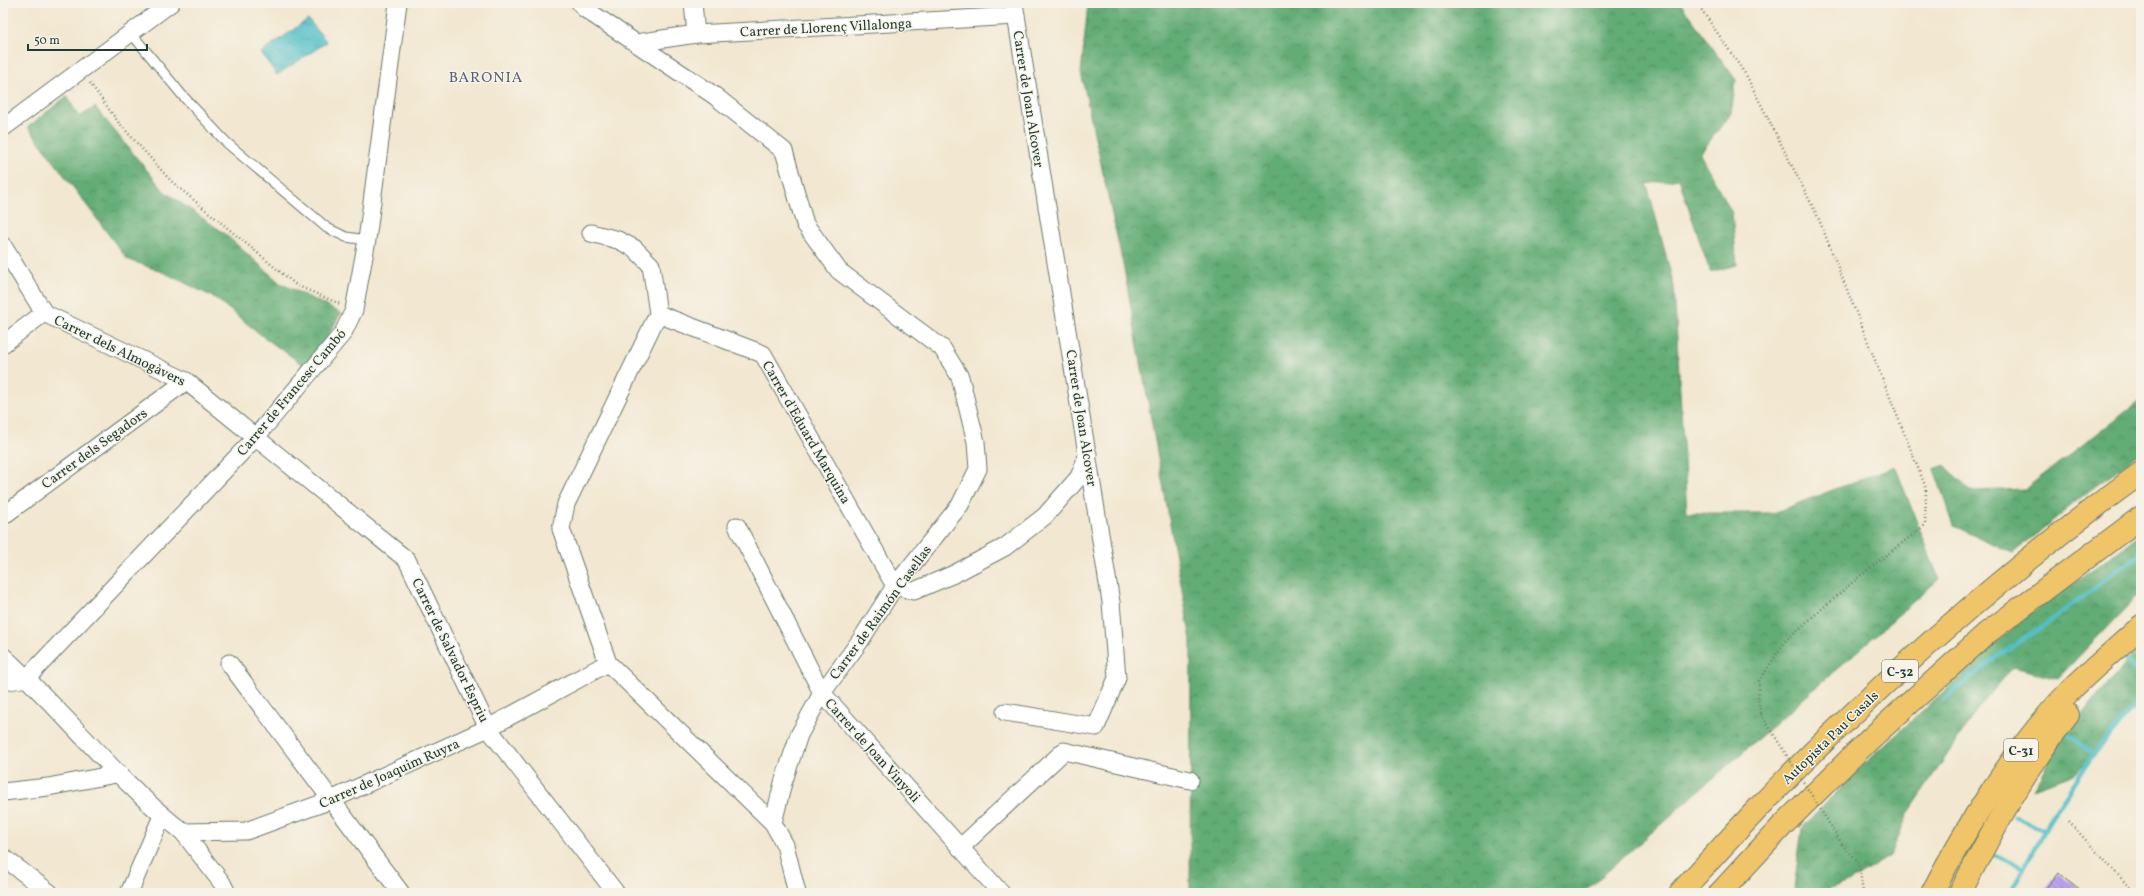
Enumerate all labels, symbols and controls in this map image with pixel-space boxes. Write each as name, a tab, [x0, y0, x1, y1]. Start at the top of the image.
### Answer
street label: Carrer de Llorenç Villalonga	[740, 15, 912, 42]
scale bar	[28, 26, 147, 52]
street label: Carrer de Joan Alcover	[1007, 30, 1048, 169]
text: 50 m	[34, 33, 60, 49]
district label: BARONIA	[449, 68, 523, 89]
street label: Carrer dels Almogàvers	[50, 311, 188, 391]
street label: Carrer de Francesc Cambó	[233, 325, 351, 461]
street label: Carrer de Joan Alcover	[1060, 349, 1101, 488]
street label: Carrer d'Eduard Marquina	[757, 358, 855, 508]
street label: Carrer dels Segadors	[38, 404, 152, 494]
street label: Carrer de Raimón Casellas	[826, 542, 937, 684]
street label: Carrer de Salvador Espriu	[406, 575, 493, 726]
road number: C-32	[1882, 660, 1918, 682]
street label: Autopista Pau Casals	[1779, 687, 1884, 789]
street label: Carrer de Joan Vinyoli	[820, 695, 924, 807]
street label: Carrer de Joaquim Ruyra	[316, 735, 463, 814]
road number: C-31	[2004, 739, 2038, 761]

